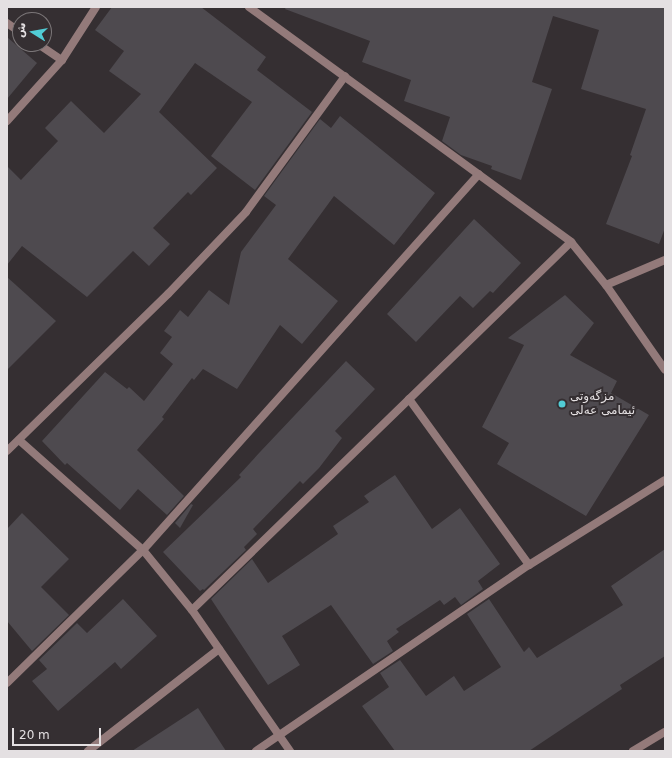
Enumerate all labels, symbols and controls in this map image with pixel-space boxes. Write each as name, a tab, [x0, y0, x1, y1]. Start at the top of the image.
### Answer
north arrow	[12, 12, 52, 52]
text: ش	[13, 21, 29, 39]
place label: مزگەوتی ئیمامی عەلی	[570, 390, 635, 418]
marker: مزگەوتی ئیمامی عەلی	[557, 399, 567, 409]
scale bar	[14, 720, 103, 746]
text: 20 m	[19, 728, 50, 742]

